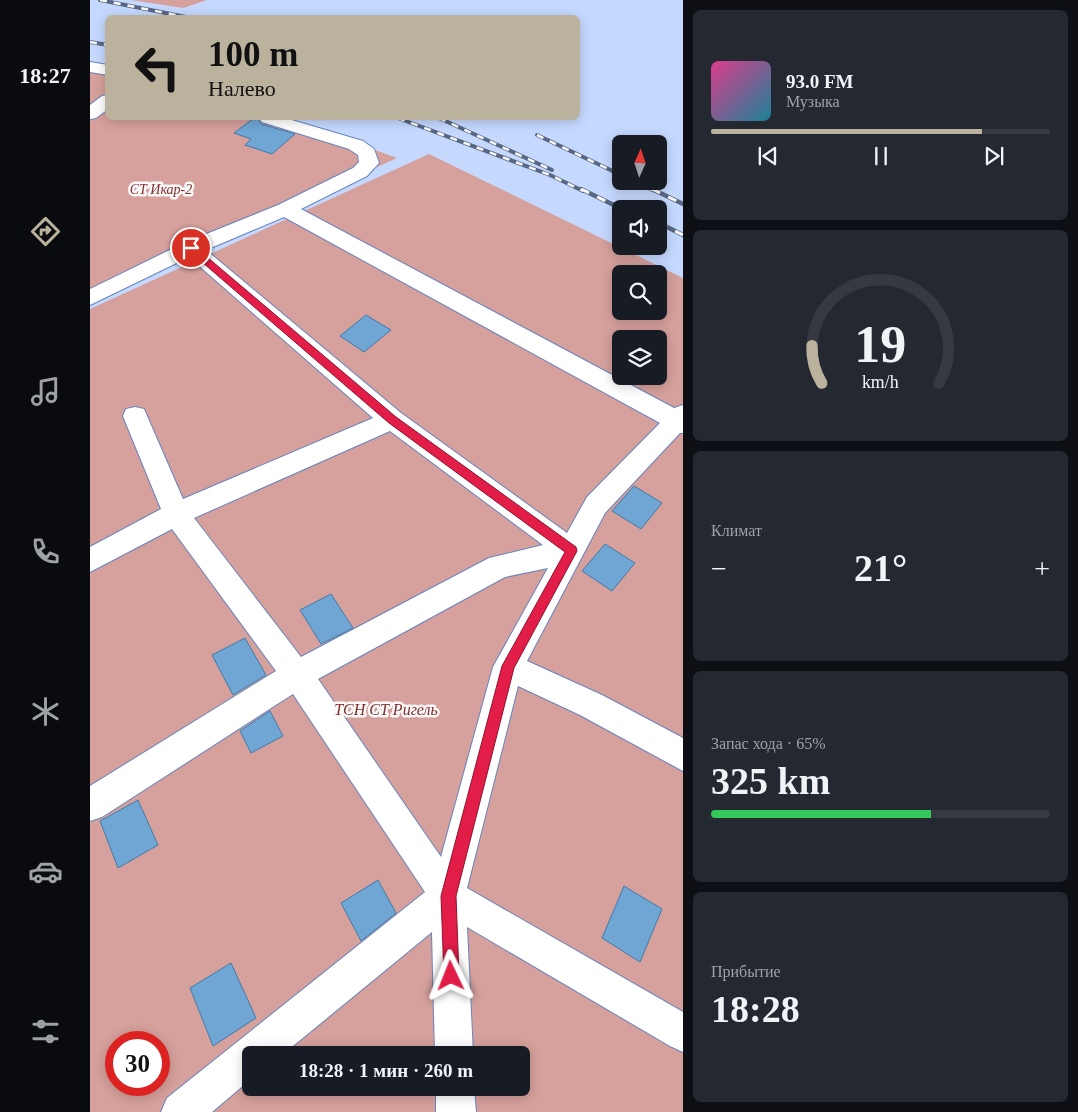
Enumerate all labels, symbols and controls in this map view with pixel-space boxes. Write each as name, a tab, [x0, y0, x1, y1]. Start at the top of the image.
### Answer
icon: left	[125, 35, 190, 100]
text: 100 m	[208, 35, 298, 74]
text: 18:27	[19, 63, 71, 88]
text: 93.0 FM	[786, 71, 854, 92]
text: Налево	[208, 76, 276, 101]
text: Музыка	[786, 93, 840, 110]
north arrow	[612, 135, 668, 190]
map controls	[612, 135, 667, 385]
icon: previous	[754, 142, 782, 170]
icon: pause	[867, 142, 895, 170]
icon: next	[980, 142, 1008, 170]
park label: СТ Икар-2	[130, 182, 192, 197]
button: sound	[612, 200, 667, 255]
icon: directions	[28, 214, 63, 249]
pin	[170, 227, 212, 269]
icon: arrive	[177, 234, 205, 262]
button: search	[612, 265, 667, 320]
text: 19	[855, 316, 907, 373]
button: layers	[612, 330, 667, 385]
text: km/h	[862, 372, 899, 392]
icon: music	[28, 374, 63, 409]
text: Климат	[711, 522, 762, 539]
icon: phone	[28, 534, 63, 569]
text: 21°	[854, 547, 907, 589]
text: −	[711, 553, 727, 584]
text: +	[1034, 553, 1050, 584]
icon: climate	[28, 694, 63, 729]
park label: ТСН СТ Ригель	[334, 701, 438, 718]
text: Запас хода · 65%	[711, 735, 826, 752]
text: 325 km	[711, 760, 830, 802]
icon: car	[28, 854, 63, 889]
position arrow	[424, 949, 476, 1001]
text: Прибытие	[711, 963, 781, 980]
text: 18:28	[711, 988, 800, 1030]
icon: filters	[28, 1014, 63, 1049]
speed limit sign: 30	[105, 1031, 170, 1096]
text: 18:28 · 1 мин · 260 m	[299, 1060, 473, 1081]

